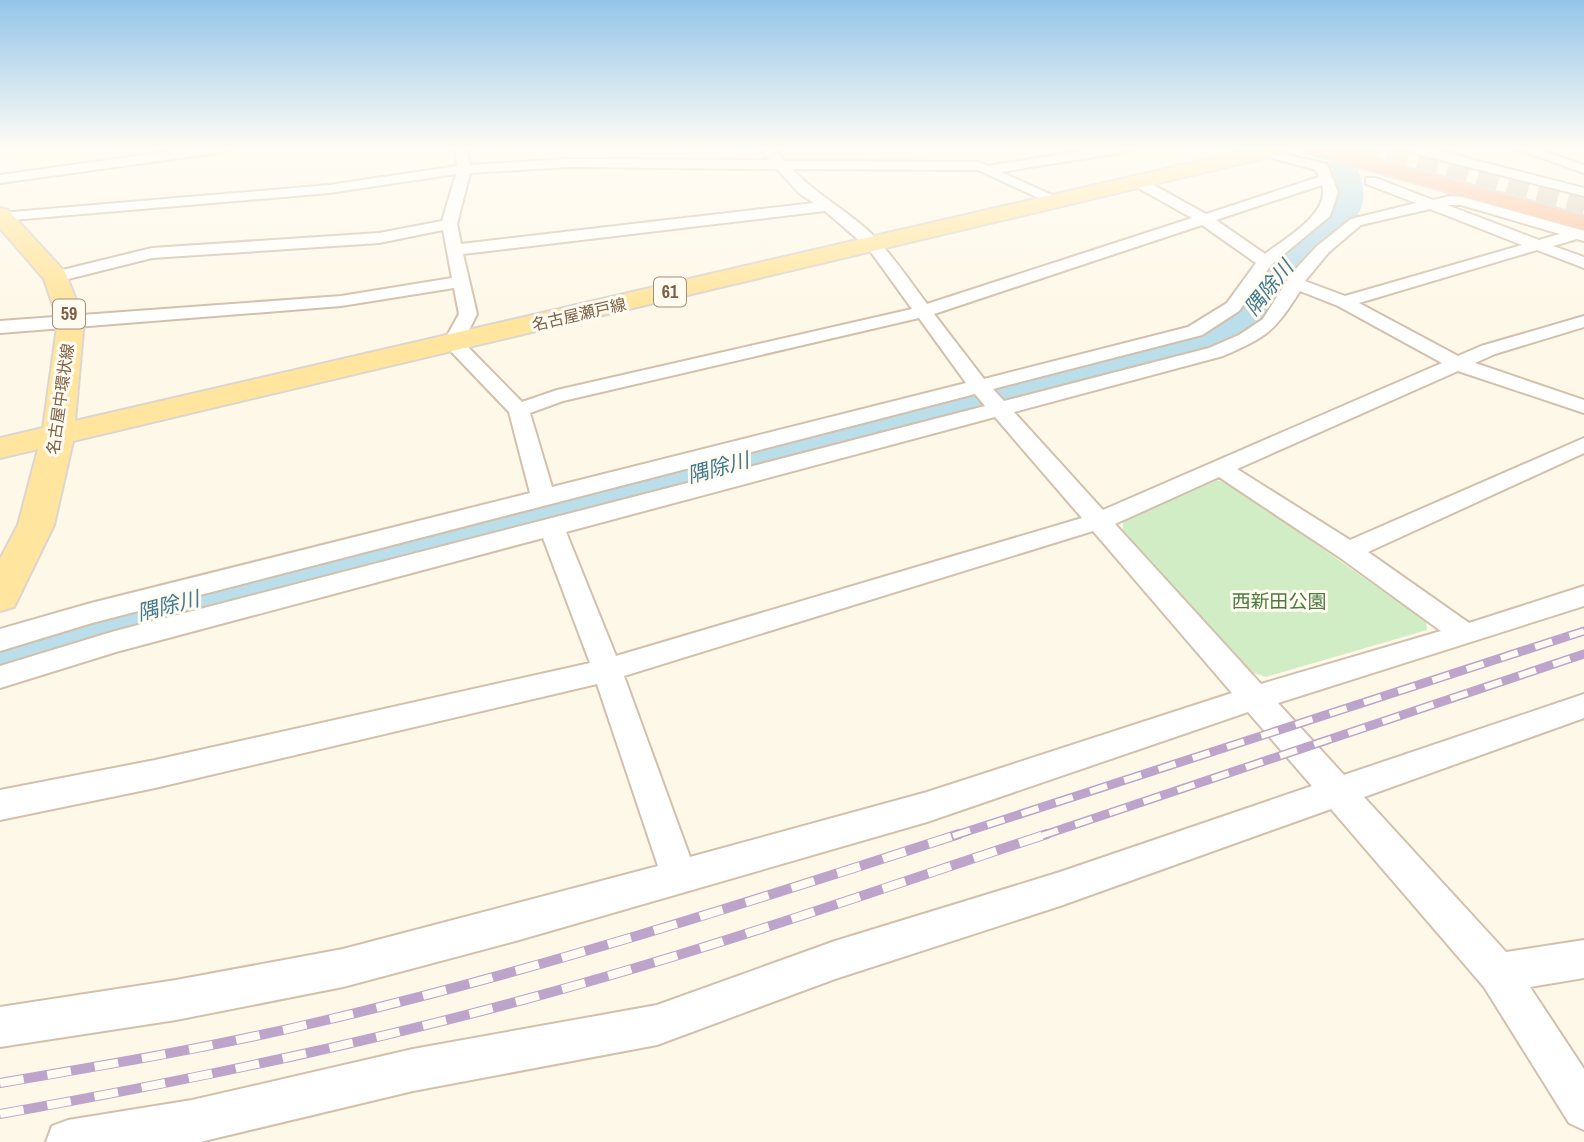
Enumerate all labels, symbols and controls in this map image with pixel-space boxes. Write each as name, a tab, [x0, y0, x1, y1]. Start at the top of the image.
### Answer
water label: 隅除川	[1238, 253, 1301, 321]
road number: 61	[654, 278, 686, 306]
street label: 名古屋瀬戸線	[530, 292, 628, 336]
road number: 59	[53, 300, 85, 328]
street label: 名古屋中環状線	[41, 342, 79, 456]
water label: 隅除川	[684, 445, 754, 490]
water label: 隅除川	[134, 583, 204, 627]
park label: 西新田公園	[1231, 588, 1327, 614]

